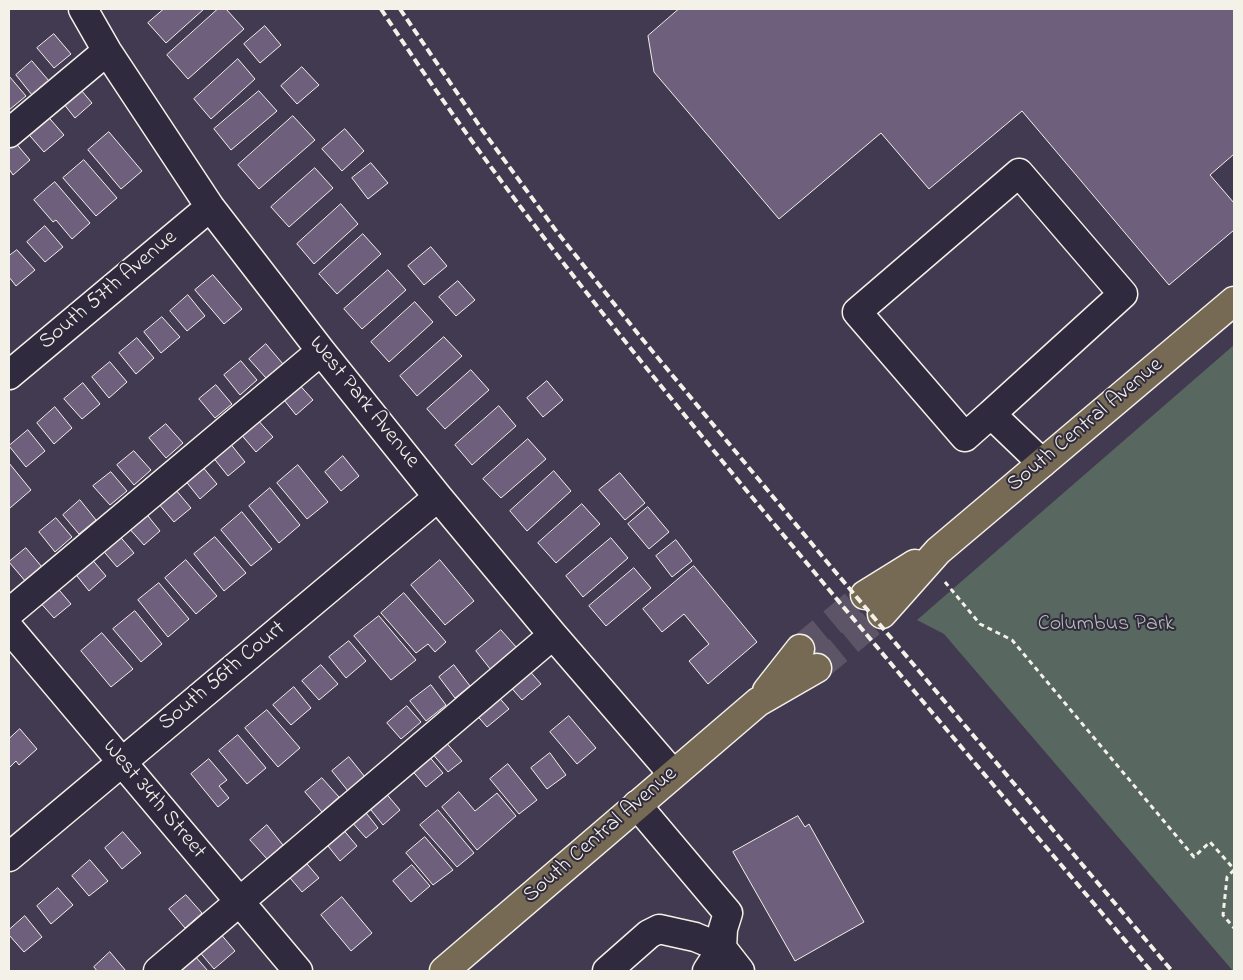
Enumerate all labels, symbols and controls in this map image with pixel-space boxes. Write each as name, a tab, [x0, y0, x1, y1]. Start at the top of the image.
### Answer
street label: South 57th Avenue	[35, 226, 183, 356]
street label: West Park Avenue	[302, 332, 424, 474]
street label: South Central Avenue	[1003, 353, 1169, 499]
park label: Columbus Park	[1038, 612, 1174, 638]
street label: South 56th Court	[154, 616, 292, 738]
street label: West 34th Street	[95, 735, 211, 865]
street label: South Central Avenue	[519, 762, 683, 910]

